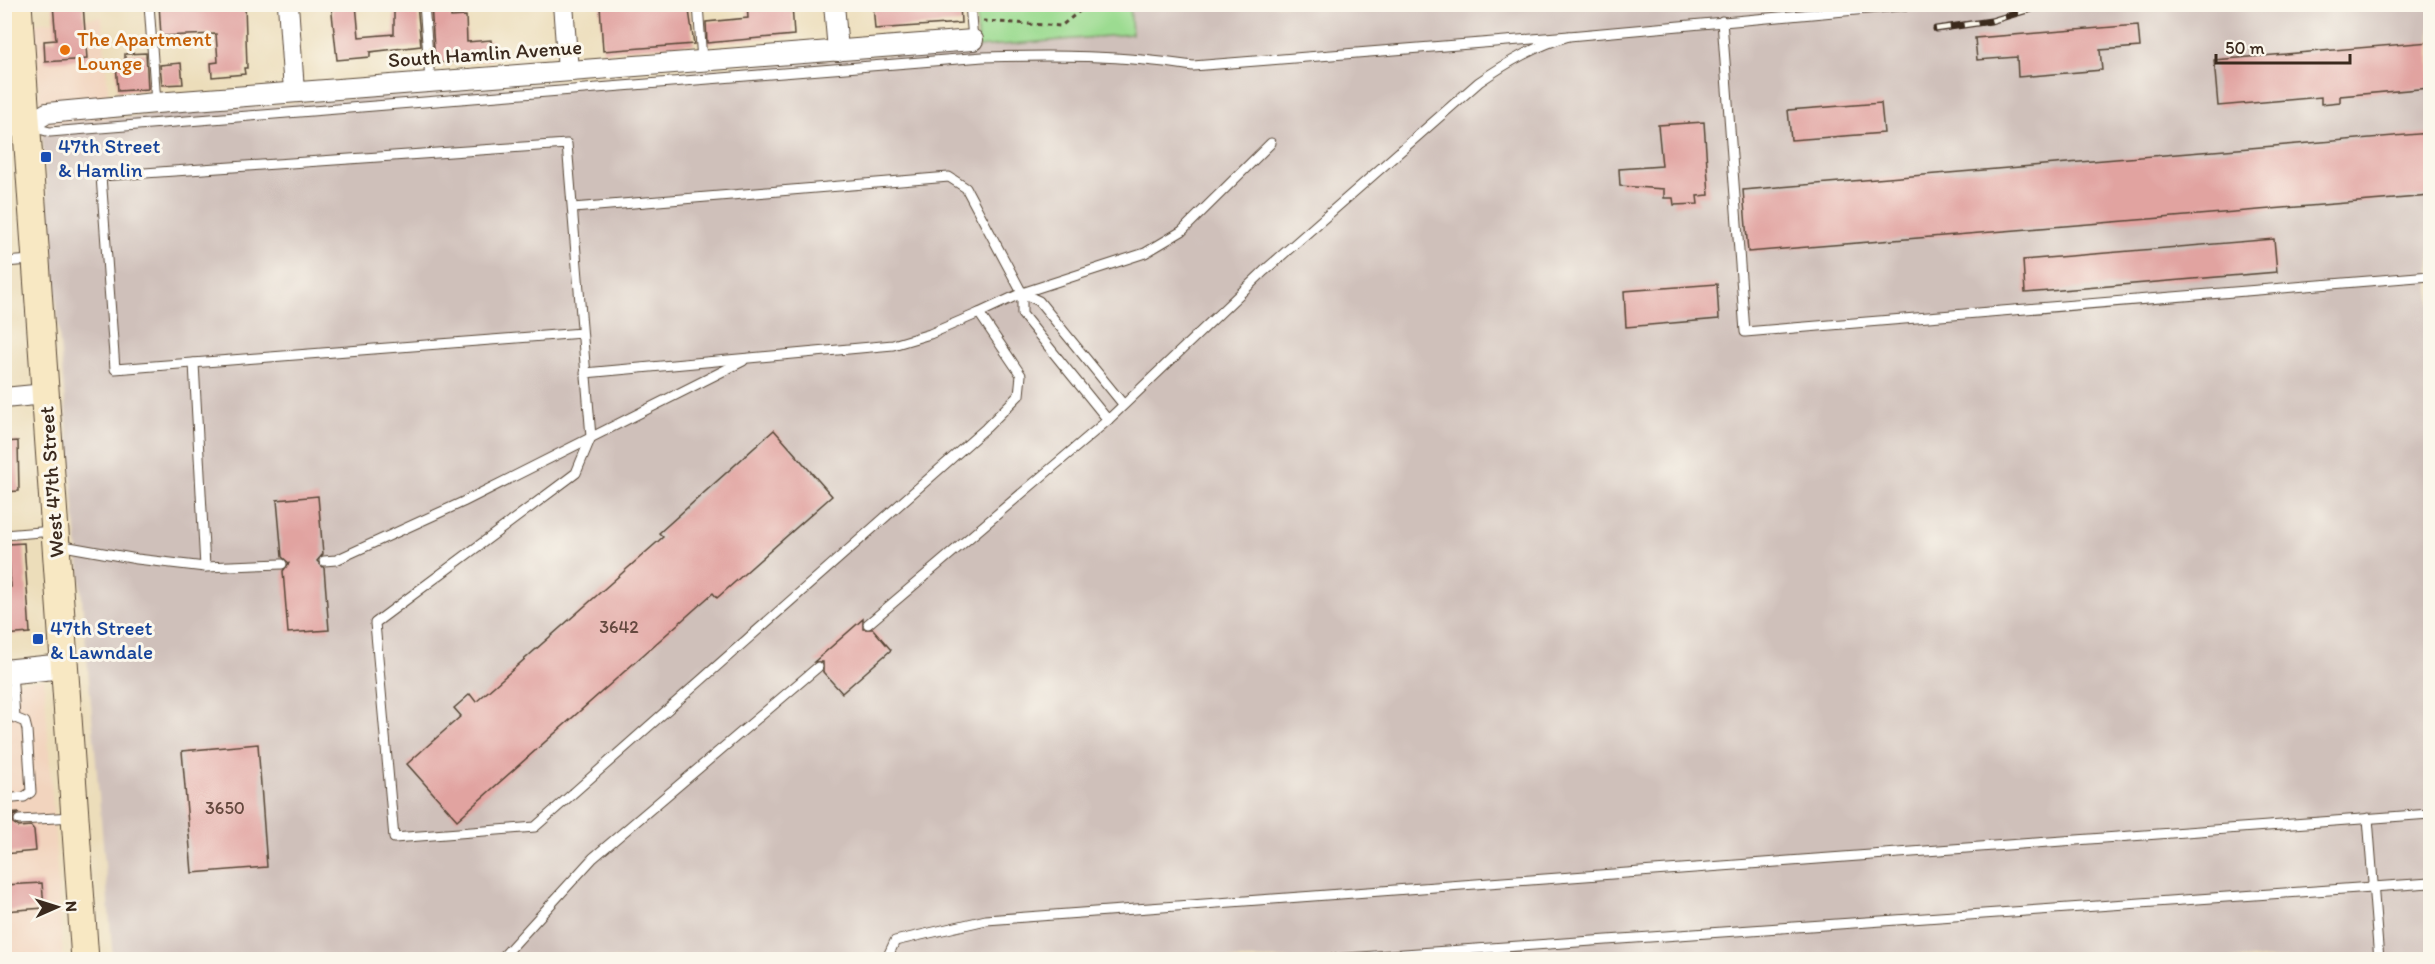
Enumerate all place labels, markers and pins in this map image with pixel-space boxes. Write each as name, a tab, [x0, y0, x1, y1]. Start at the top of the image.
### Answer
place label: The Apartment Lounge	[77, 26, 212, 75]
marker: The Apartment Lounge	[58, 43, 72, 57]
place label: 47th Street & Hamlin	[58, 133, 160, 182]
marker: 47th Street & Hamlin	[39, 150, 53, 164]
place label: 47th Street & Lawndale	[50, 615, 153, 664]
marker: 47th Street & Lawndale	[31, 632, 45, 646]

